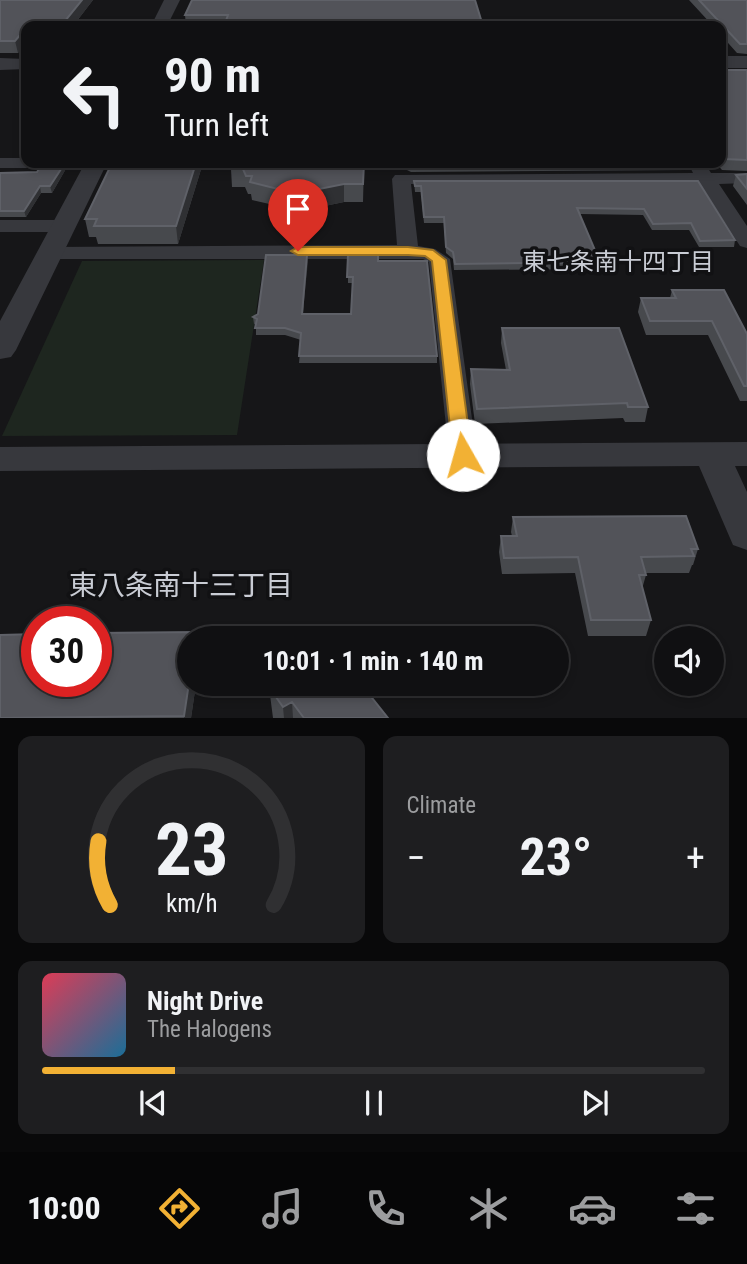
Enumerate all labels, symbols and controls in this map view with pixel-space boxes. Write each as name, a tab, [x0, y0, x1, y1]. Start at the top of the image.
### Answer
text: 90 m	[164, 47, 261, 104]
icon: left	[49, 49, 140, 140]
text: Turn left	[164, 106, 269, 144]
pin	[268, 179, 328, 251]
icon: arrive	[279, 190, 317, 228]
district label: 東七条南十四丁目	[522, 248, 714, 276]
position arrow	[426, 418, 500, 492]
district label: 東八条南十三丁目	[69, 569, 293, 602]
speed limit sign: 30	[21, 606, 112, 697]
map controls	[654, 626, 724, 696]
button: sound	[654, 626, 724, 696]
text: 10:01 · 1 min · 140 m	[263, 646, 483, 676]
text: Climate	[407, 792, 476, 819]
text: 23	[154, 808, 228, 894]
text: 23°	[519, 827, 592, 888]
text: −	[407, 836, 426, 880]
text: +	[686, 836, 705, 880]
text: km/h	[166, 889, 217, 918]
text: Night Drive	[147, 986, 263, 1016]
text: The Halogens	[147, 1016, 272, 1043]
icon: previous	[134, 1084, 172, 1122]
icon: pause	[355, 1084, 393, 1122]
icon: next	[576, 1084, 614, 1122]
icon: directions	[155, 1184, 204, 1233]
icon: music	[258, 1184, 307, 1233]
icon: phone	[361, 1184, 410, 1233]
icon: climate	[464, 1184, 513, 1233]
icon: car	[568, 1184, 617, 1233]
icon: filters	[671, 1184, 720, 1233]
text: 10:00	[27, 1189, 101, 1227]

